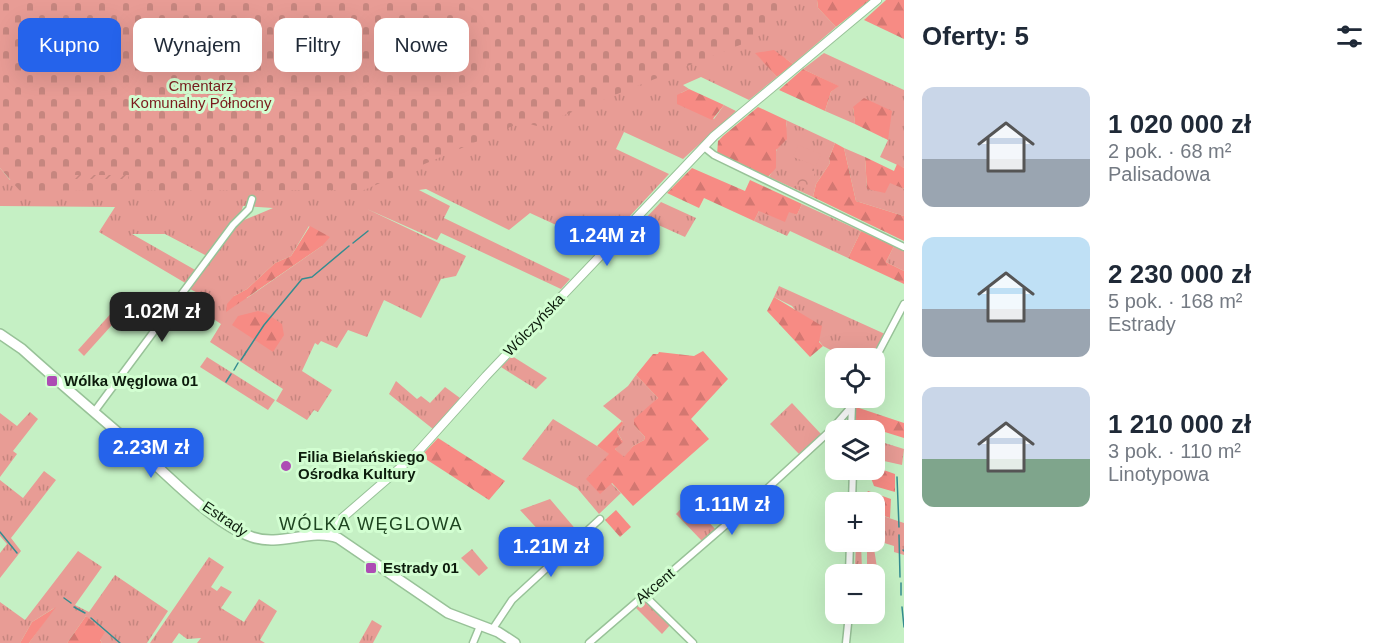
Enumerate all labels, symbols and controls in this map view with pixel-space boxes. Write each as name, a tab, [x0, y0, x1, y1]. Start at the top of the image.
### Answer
chip: Kupno	[18, 18, 121, 72]
chip: Wynajem	[133, 18, 262, 72]
chip: Filtry	[274, 18, 362, 72]
chip: Nowe	[374, 18, 469, 72]
icon: filters	[1333, 20, 1366, 53]
text: Oferty: 5	[922, 21, 1029, 51]
park label: Cmentarz Komunalny Północny	[131, 77, 272, 111]
text: 1 020 000 zł	[1108, 109, 1251, 139]
icon: home	[970, 111, 1042, 183]
text: 2 pok. · 68 m²	[1108, 140, 1231, 162]
text: Palisadowa	[1108, 163, 1210, 185]
pin: 1.24M zł	[545, 216, 669, 267]
text: 1.24M zł	[569, 224, 645, 246]
text: 2 230 000 zł	[1108, 259, 1251, 289]
icon: home	[970, 261, 1042, 333]
street label: Wólczyńska	[500, 290, 568, 359]
text: 5 pok. · 168 m²	[1108, 290, 1243, 312]
pin: 1.02M zł	[100, 292, 224, 343]
text: 1.02M zł	[124, 300, 200, 322]
text: Estrady	[1108, 313, 1176, 335]
map controls	[825, 348, 885, 624]
button: locate	[825, 348, 885, 408]
place label: Wólka Węglowa 01	[64, 372, 198, 389]
marker: Wólka Węglowa 01	[45, 374, 59, 388]
text: 1 210 000 zł	[1108, 409, 1251, 439]
icon: home	[970, 411, 1042, 483]
button: layers	[825, 420, 885, 480]
pin: 2.23M zł	[89, 428, 213, 479]
text: 2.23M zł	[113, 436, 189, 458]
text: 3 pok. · 110 m²	[1108, 440, 1241, 462]
place label: Filia Bielańskiego Ośrodka Kultury	[298, 448, 425, 482]
marker: Filia Bielańskiego Ośrodka Kultury	[279, 459, 293, 473]
text: Linotypowa	[1108, 463, 1209, 485]
pin: 1.11M zł	[670, 485, 794, 536]
button: +	[825, 492, 885, 552]
text: 1.11M zł	[694, 493, 770, 515]
street label: Estrady	[199, 497, 252, 540]
district label: WÓLKA WĘGLOWA	[279, 513, 463, 534]
pin: 1.21M zł	[489, 527, 613, 578]
text: 1.21M zł	[513, 535, 589, 557]
place label: Estrady 01	[383, 559, 459, 576]
marker: Estrady 01	[364, 561, 378, 575]
street label: Akcent	[632, 564, 678, 607]
button: −	[825, 564, 885, 624]

